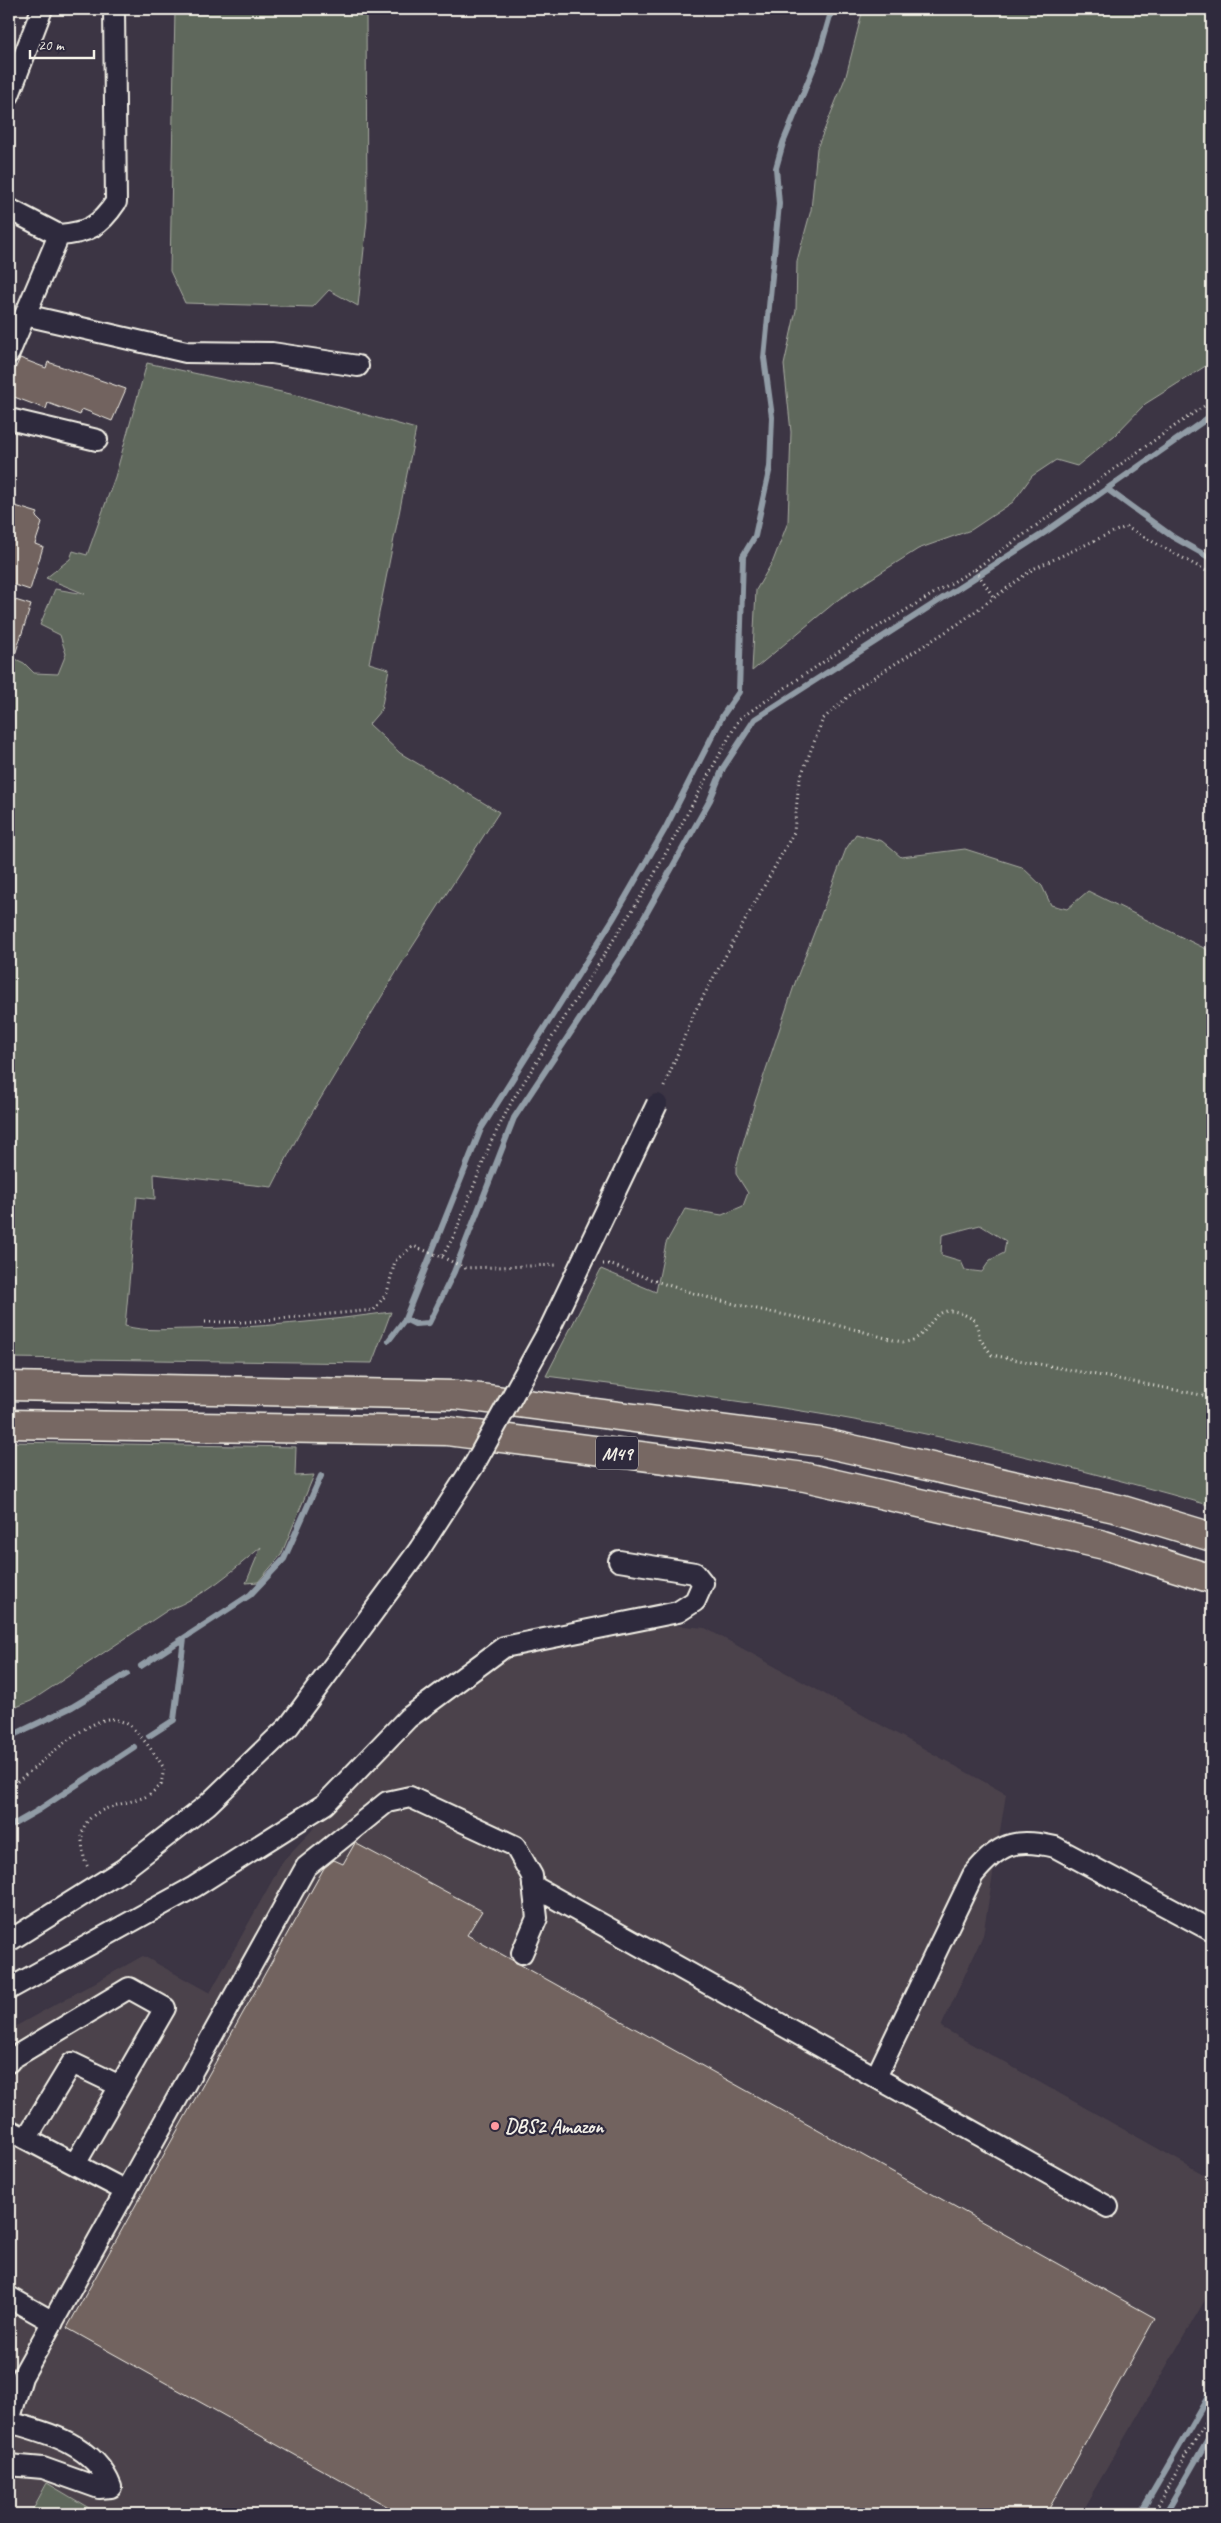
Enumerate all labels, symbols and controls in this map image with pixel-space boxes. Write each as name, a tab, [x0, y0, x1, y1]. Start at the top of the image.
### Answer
scale bar	[30, 28, 94, 60]
text: 20 m	[38, 36, 65, 55]
road number: M49	[596, 1436, 638, 1470]
place label: DBS2 Amazon	[505, 2114, 605, 2139]
marker: DBS2 Amazon	[489, 2120, 501, 2132]

